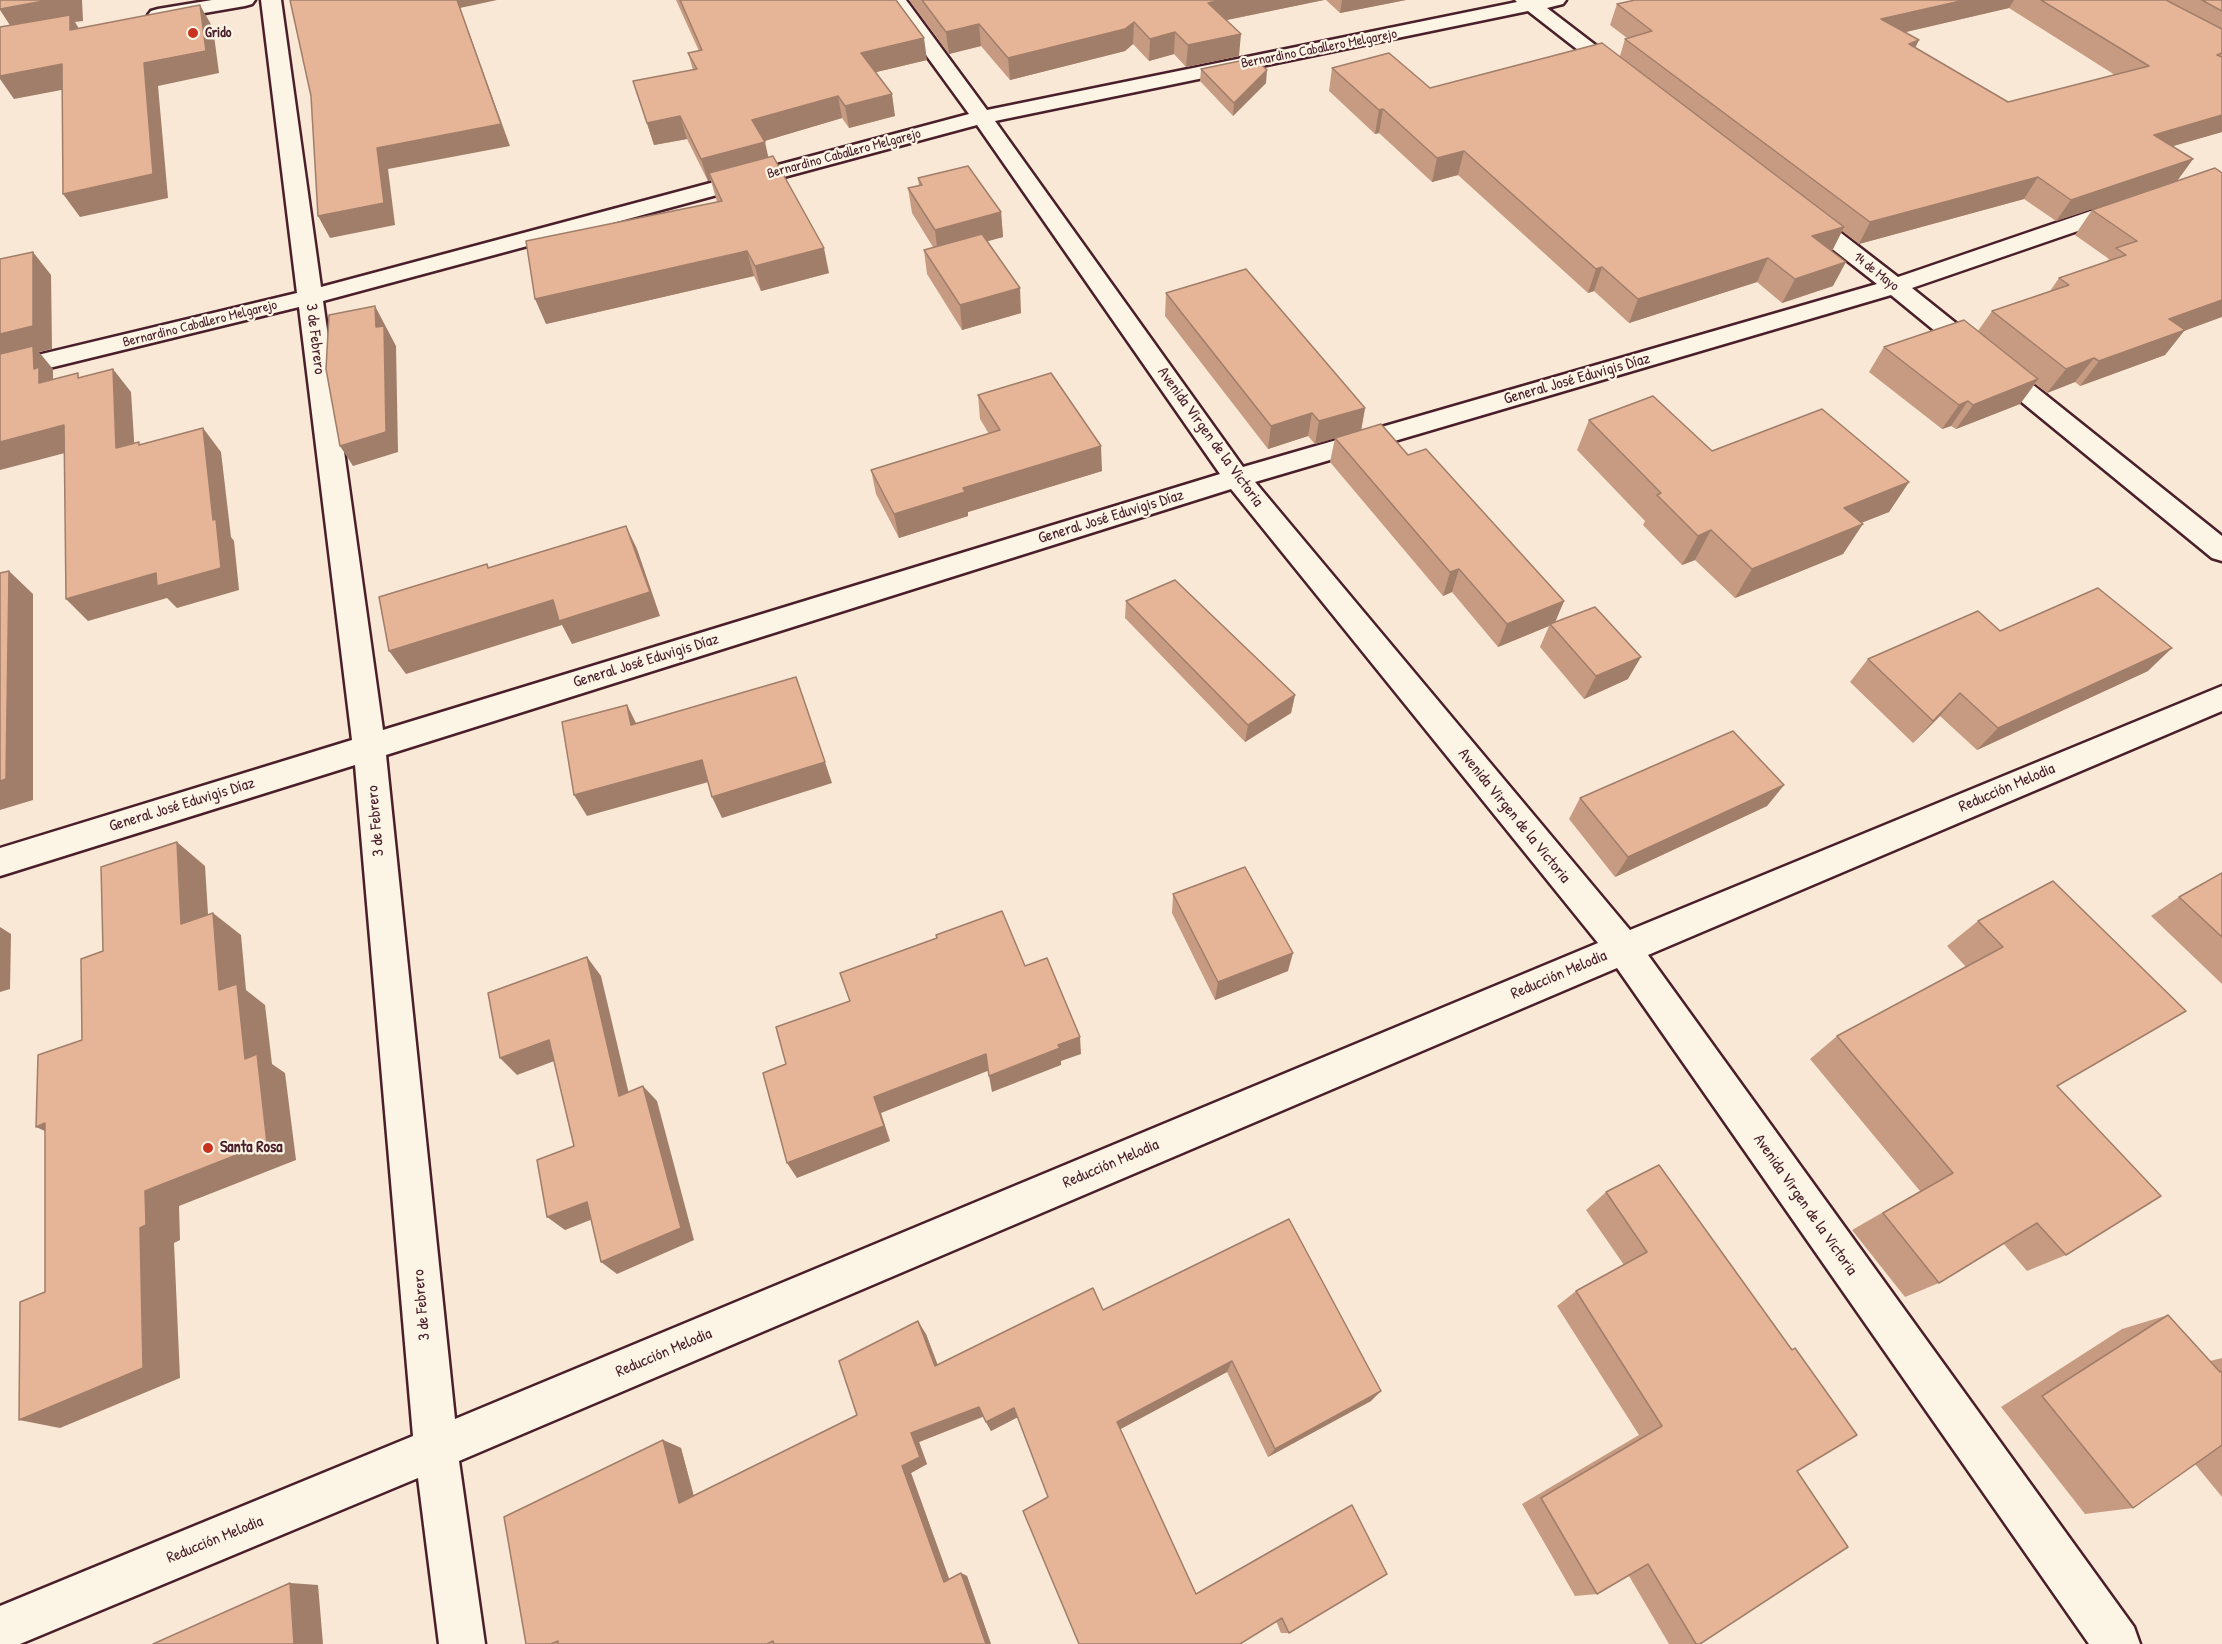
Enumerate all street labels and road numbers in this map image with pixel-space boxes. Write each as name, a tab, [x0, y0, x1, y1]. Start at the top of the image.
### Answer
street label: Bernardino Caballero Melgarejo	[1240, 26, 1398, 72]
street label: Bernardino Caballero Melgarejo	[765, 125, 923, 183]
street label: 14 de Mayo	[1850, 249, 1902, 295]
street label: Bernardino Caballero Melgarejo	[121, 297, 279, 351]
street label: 3 de Febrero	[301, 302, 329, 376]
street label: General José Eduvigis Díaz	[1502, 349, 1652, 409]
street label: Avenida Virgen de la Victoria	[1153, 363, 1267, 511]
street label: General José Eduvigis Díaz	[1036, 486, 1186, 548]
street label: General José Eduvigis Díaz	[571, 630, 721, 692]
street label: Avenida Virgen de la Victoria	[1454, 745, 1574, 887]
street label: Reducción Melodia	[1956, 759, 2058, 817]
street label: General José Eduvigis Díaz	[107, 774, 257, 836]
street label: 3 de Febrero	[363, 785, 389, 857]
street label: Reducción Melodia	[1508, 946, 1610, 1004]
street label: Avenida Virgen de la Victoria	[1749, 1131, 1861, 1279]
street label: Reducción Melodia	[1060, 1135, 1162, 1193]
street label: 3 de Febrero	[409, 1269, 435, 1341]
street label: Reducción Melodia	[613, 1324, 715, 1382]
street label: Reducción Melodia	[164, 1512, 266, 1568]

